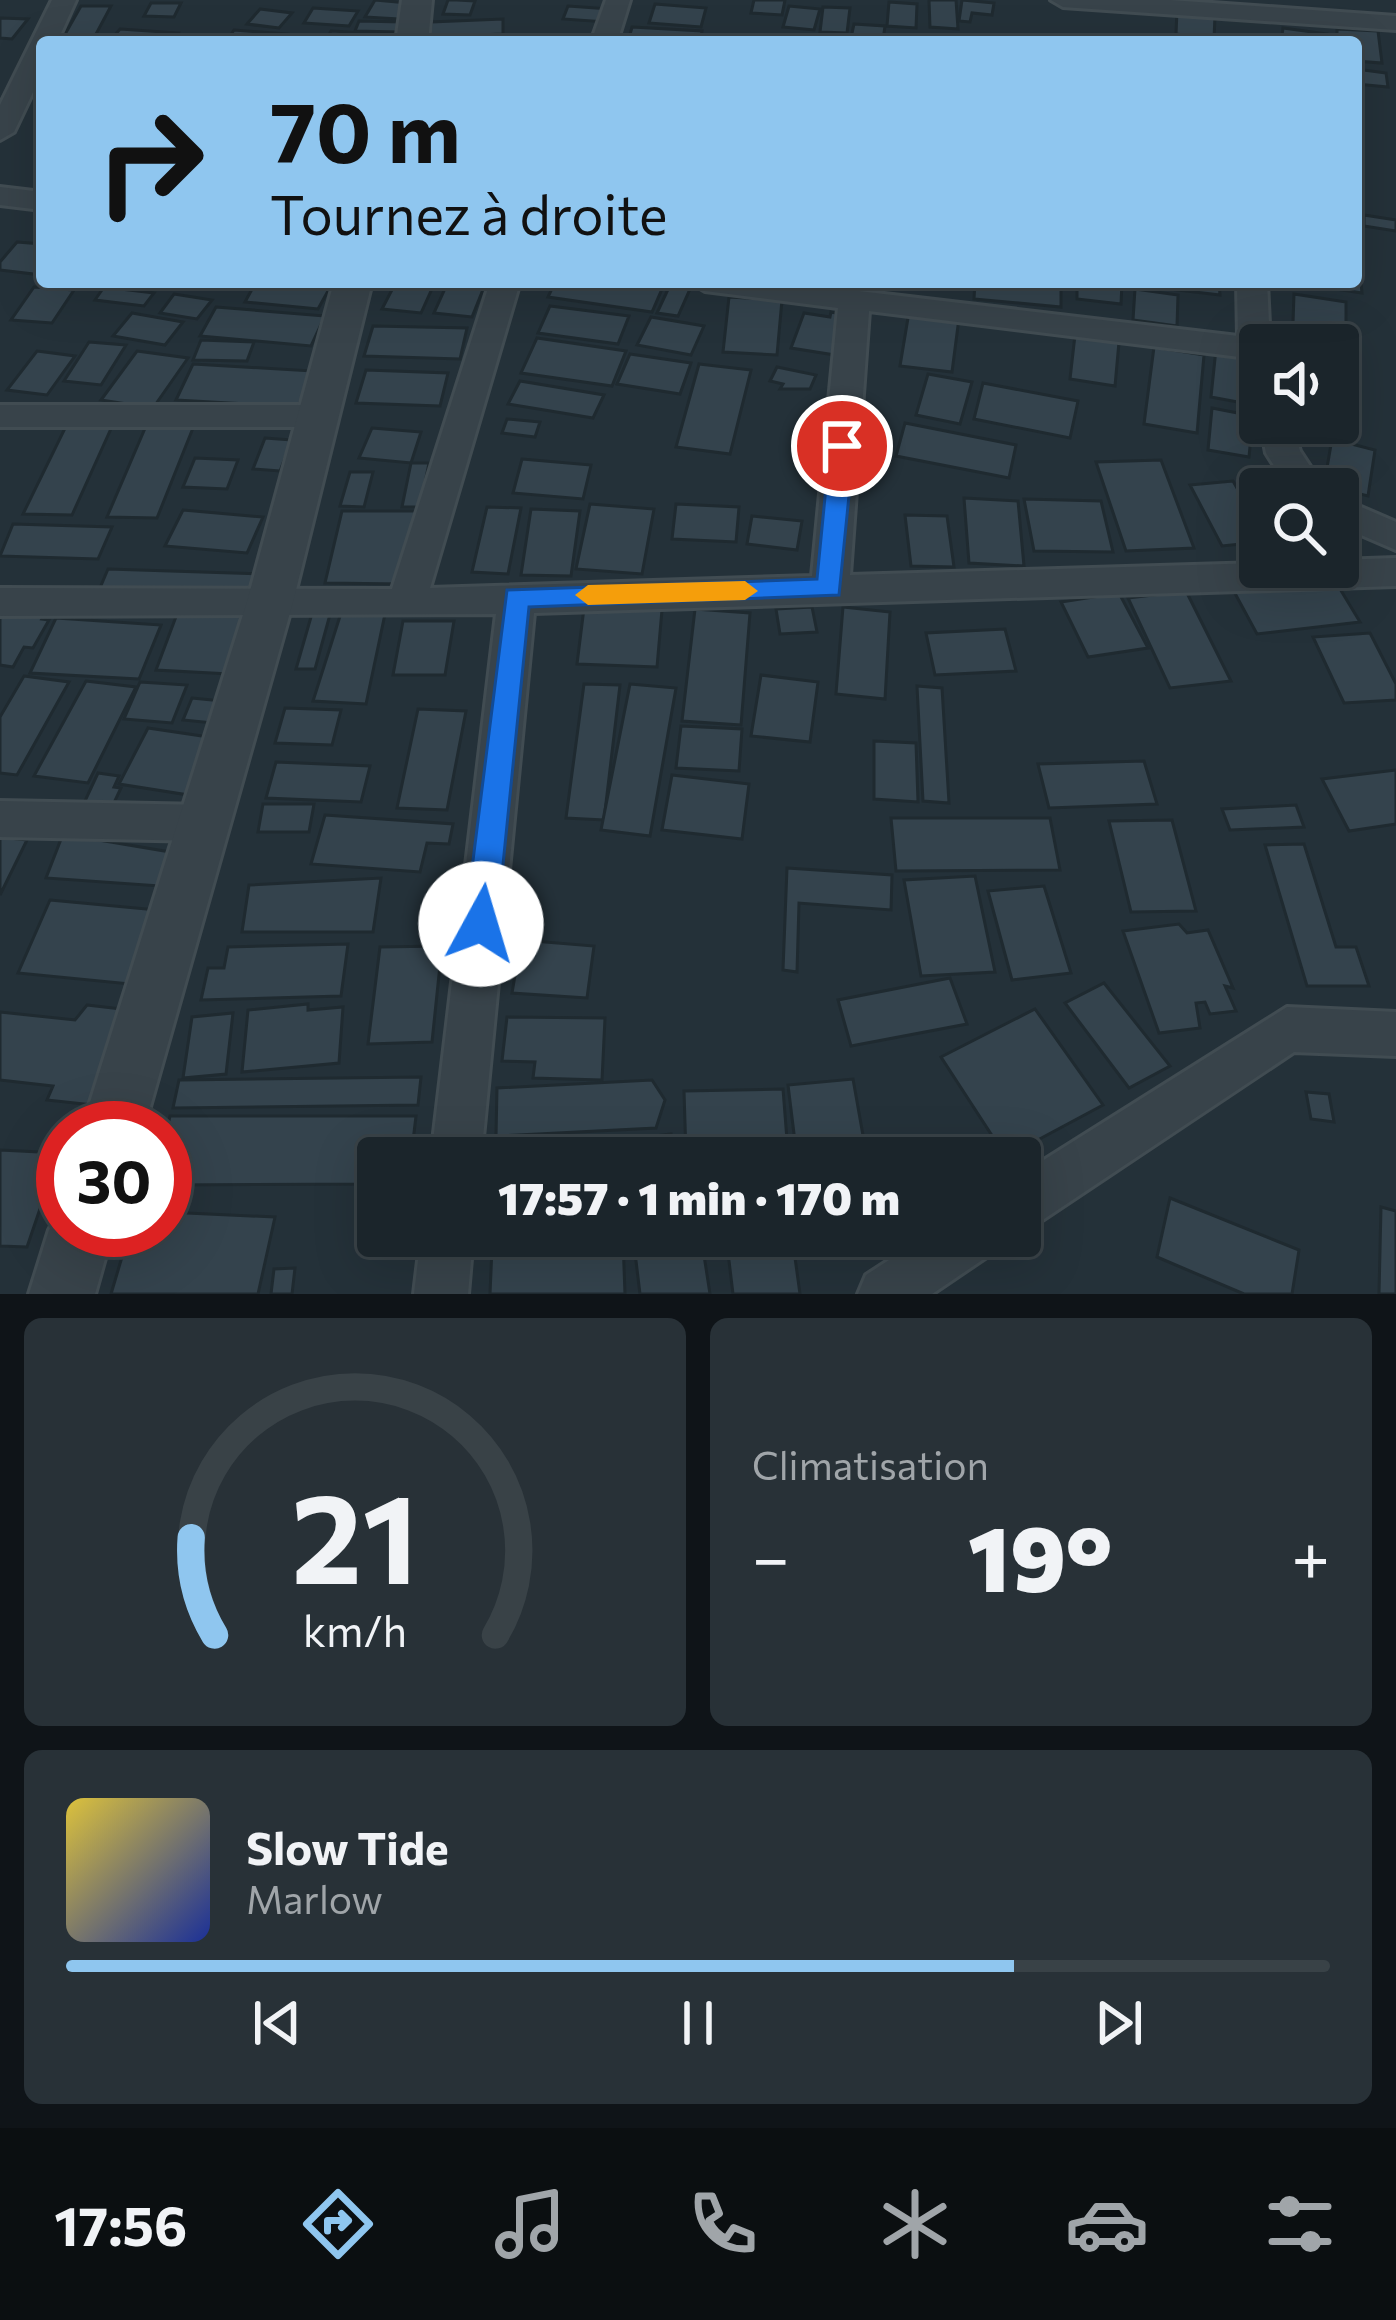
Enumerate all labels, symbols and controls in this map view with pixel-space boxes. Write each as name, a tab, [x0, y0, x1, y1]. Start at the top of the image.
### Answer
text: 70 m	[270, 78, 461, 180]
icon: right	[72, 84, 228, 240]
text: Tournez à droite	[270, 180, 668, 246]
map controls	[1239, 324, 1359, 588]
button: sound	[1239, 324, 1359, 444]
pin	[791, 395, 893, 497]
icon: arrive	[809, 413, 875, 479]
button: search	[1239, 468, 1359, 588]
position arrow	[418, 861, 544, 987]
speed limit sign: 30	[36, 1101, 192, 1257]
text: 17:57 · 1 min · 170 m	[498, 1169, 900, 1224]
text: Climatisation	[752, 1440, 989, 1488]
text: 21	[291, 1457, 419, 1610]
text: 19°	[968, 1500, 1113, 1611]
text: −	[752, 1515, 790, 1596]
text: +	[1291, 1515, 1330, 1596]
text: km/h	[303, 1603, 407, 1656]
text: Slow Tide	[246, 1819, 449, 1874]
text: Marlow	[246, 1874, 383, 1922]
icon: previous	[244, 1990, 310, 2056]
icon: pause	[665, 1990, 731, 2056]
icon: next	[1086, 1990, 1152, 2056]
icon: directions	[296, 2182, 380, 2266]
icon: music	[488, 2182, 572, 2266]
icon: phone	[681, 2182, 765, 2266]
icon: climate	[873, 2182, 957, 2266]
icon: car	[1065, 2182, 1149, 2266]
icon: filters	[1258, 2182, 1342, 2266]
text: 17:56	[54, 2191, 187, 2257]

